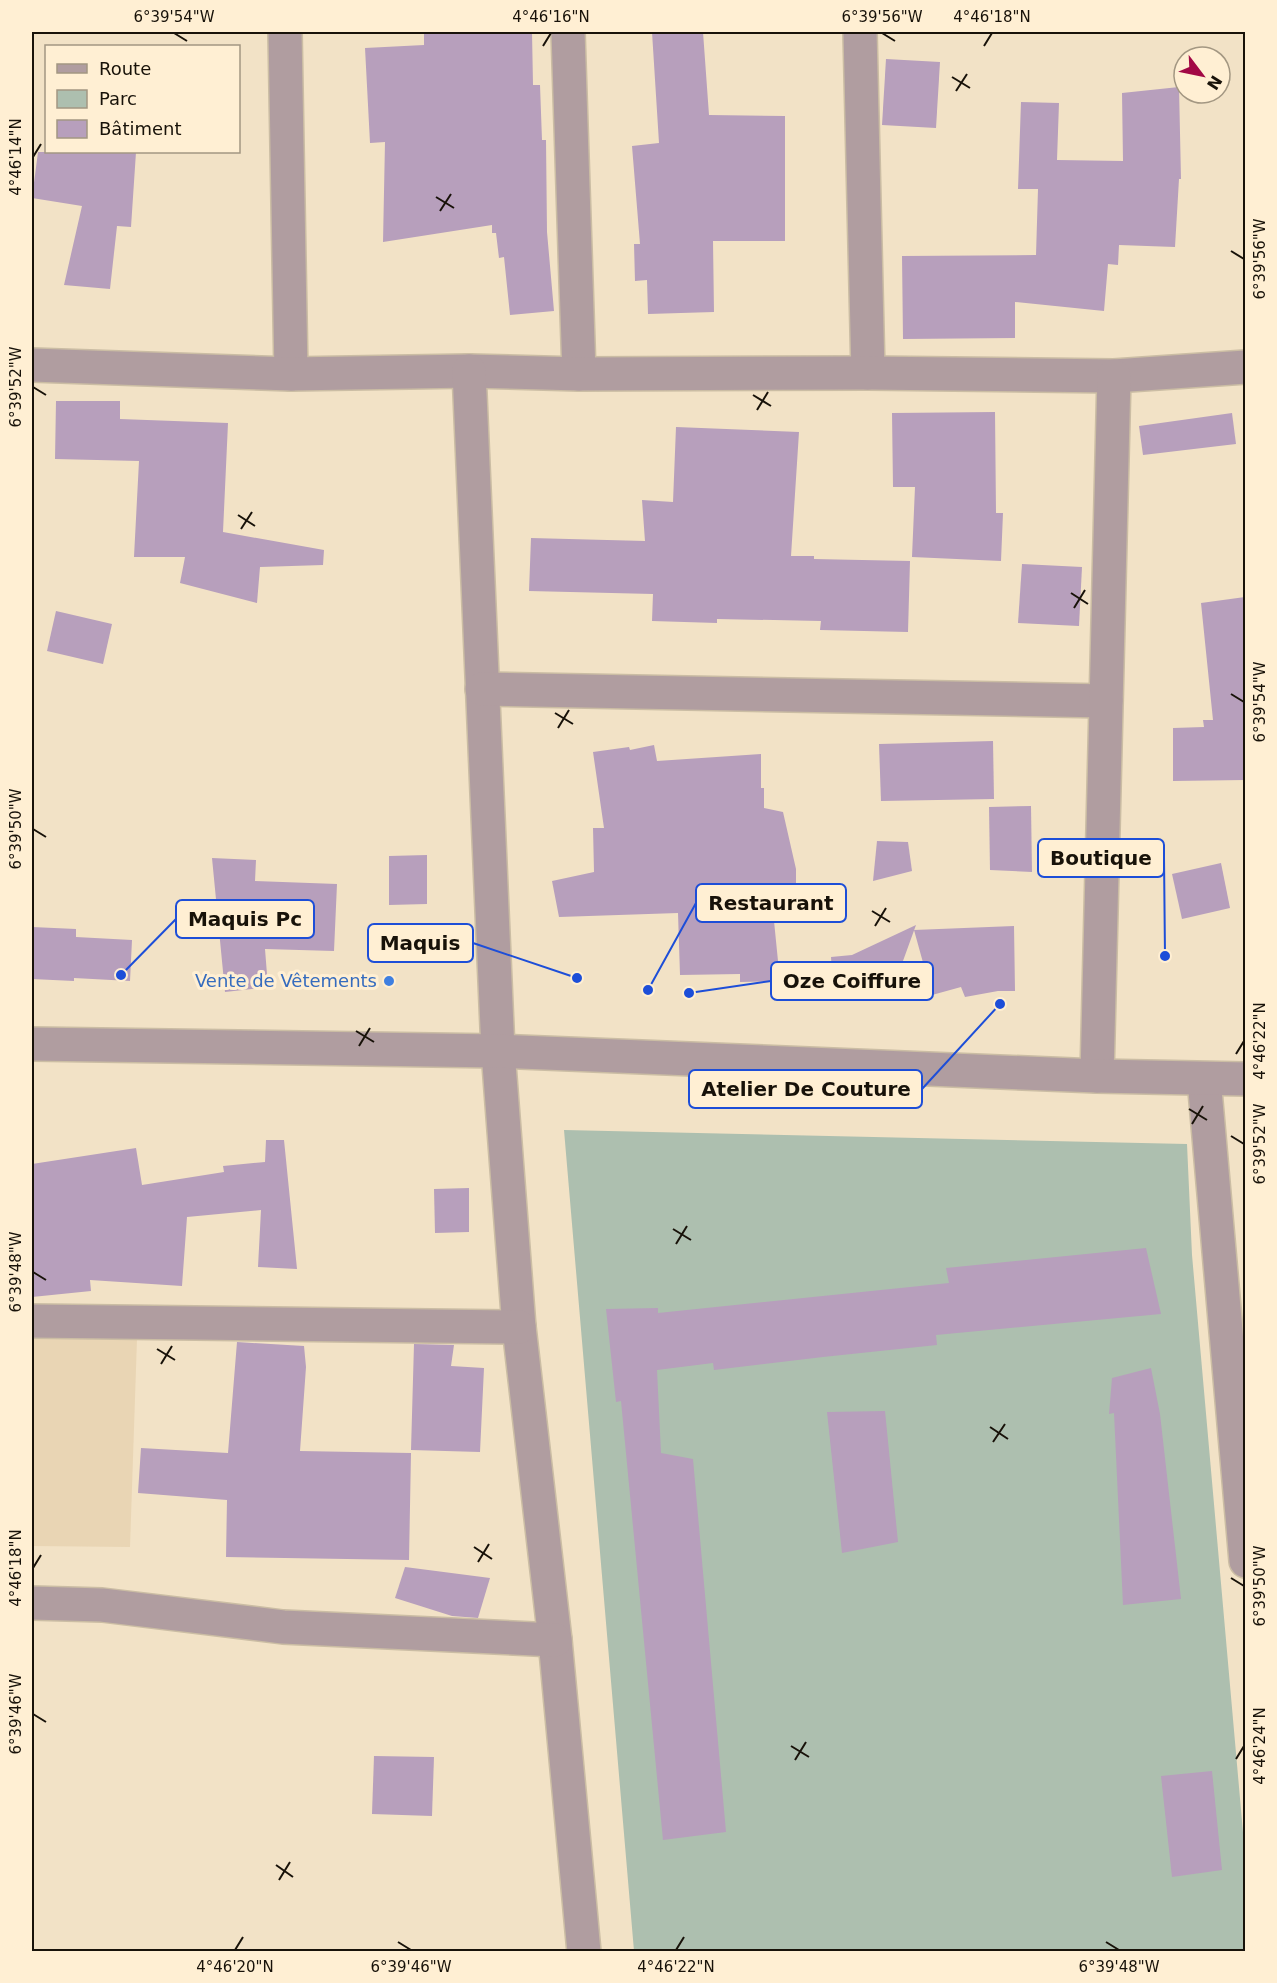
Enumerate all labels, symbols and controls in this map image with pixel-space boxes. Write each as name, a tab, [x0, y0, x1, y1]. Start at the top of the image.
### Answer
text: 6°39'54"W	[133, 8, 215, 26]
text: 4°46'16"N	[512, 8, 590, 26]
text: 6°39'56"W	[841, 8, 923, 26]
text: 4°46'18"N	[953, 8, 1031, 26]
legend	[45, 45, 240, 153]
north arrow	[1172, 45, 1232, 105]
text: Route	[99, 58, 151, 79]
text: N	[1203, 72, 1226, 93]
text: Parc	[99, 88, 137, 109]
text: 4°46'14"N	[7, 118, 25, 196]
text: Bâtiment	[99, 118, 182, 139]
text: 6°39'56"W	[1251, 218, 1269, 300]
text: 6°39'52"W	[7, 346, 25, 428]
text: 6°39'54"W	[1251, 661, 1269, 743]
text: 6°39'50"W	[7, 788, 25, 870]
callout: Boutique	[1038, 839, 1164, 877]
text: Boutique	[1050, 846, 1152, 870]
callout: Restaurant	[696, 884, 846, 922]
text: Restaurant	[708, 891, 834, 915]
callout: Maquis Pc	[176, 900, 314, 938]
text: Maquis Pc	[188, 907, 302, 931]
callout: Maquis	[368, 924, 473, 962]
text: Maquis	[380, 931, 460, 955]
callout: Oze Coiffure	[771, 962, 933, 1000]
text: Oze Coiffure	[783, 969, 921, 993]
place label: Vente de Vêtements	[195, 970, 377, 991]
marker: Vente de Vêtements	[382, 974, 396, 988]
text: 4°46'22"N	[1251, 1002, 1269, 1080]
callout: Atelier De Couture	[689, 1070, 922, 1108]
text: Atelier De Couture	[701, 1077, 911, 1101]
text: 6°39'52"W	[1251, 1103, 1269, 1185]
text: 6°39'48"W	[7, 1231, 25, 1313]
text: 4°46'18"N	[7, 1529, 25, 1607]
text: 6°39'50"W	[1251, 1545, 1269, 1627]
text: 6°39'46"W	[7, 1673, 25, 1755]
text: 4°46'24"N	[1251, 1707, 1269, 1785]
text: 4°46'20"N	[196, 1958, 274, 1976]
text: 6°39'46"W	[370, 1958, 452, 1976]
text: 4°46'22"N	[637, 1958, 715, 1976]
text: 6°39'48"W	[1078, 1958, 1160, 1976]

